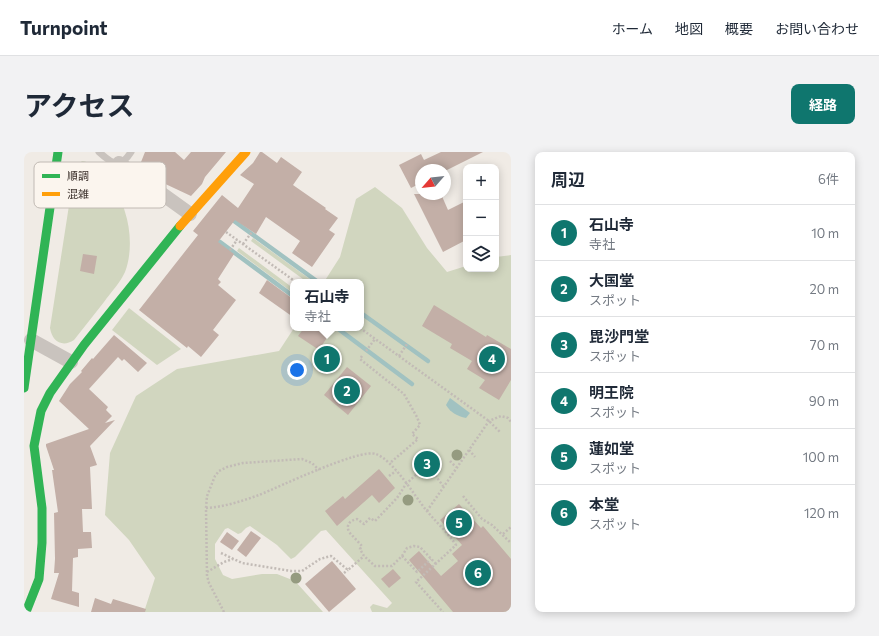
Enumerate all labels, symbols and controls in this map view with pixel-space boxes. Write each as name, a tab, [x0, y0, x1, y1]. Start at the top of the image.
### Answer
text: Turnpoint	[20, 16, 108, 39]
text: ホーム	[611, 20, 653, 37]
text: 地図	[675, 20, 703, 37]
text: 概要	[725, 20, 753, 37]
text: お問い合わせ	[775, 20, 859, 37]
button: 経路	[791, 84, 855, 124]
text: アクセス	[24, 88, 135, 122]
legend	[34, 162, 166, 208]
north arrow	[415, 164, 451, 200]
map controls	[463, 164, 499, 272]
button: +	[463, 164, 499, 200]
text: 順調	[67, 169, 89, 182]
text: 周辺	[551, 169, 585, 190]
text: 6件	[818, 171, 839, 187]
text: 混雑	[67, 187, 89, 200]
button: −	[463, 200, 499, 236]
text: 石山寺	[589, 215, 634, 233]
text: 1	[561, 225, 567, 241]
text: 10 m	[811, 225, 839, 241]
button: layers	[463, 236, 499, 272]
text: 寺社	[589, 236, 615, 252]
text: 大国堂	[589, 271, 634, 289]
popup	[290, 279, 364, 331]
text: 2	[560, 281, 568, 297]
text: 20 m	[810, 281, 839, 297]
text: 石山寺	[304, 287, 350, 305]
text: スポット	[589, 292, 641, 308]
text: 寺社	[304, 308, 331, 324]
text: 毘沙門堂	[589, 327, 649, 345]
text: 3	[560, 337, 568, 353]
text: 70 m	[810, 337, 839, 353]
pin: 1	[314, 344, 340, 374]
pin: 4	[479, 344, 505, 374]
text: スポット	[589, 348, 641, 364]
your location	[287, 360, 307, 380]
pin: 2	[334, 376, 360, 406]
text: 明王院	[589, 383, 634, 401]
text: 4	[560, 393, 568, 409]
text: 90 m	[809, 393, 839, 409]
text: スポット	[589, 404, 641, 420]
text: 蓮如堂	[589, 439, 634, 457]
pin: 3	[414, 449, 440, 479]
text: 5	[560, 449, 568, 465]
text: 100 m	[803, 449, 839, 465]
text: スポット	[589, 460, 641, 476]
text: 本堂	[589, 495, 619, 513]
text: 6	[560, 505, 568, 521]
text: 120 m	[804, 505, 839, 521]
pin: 5	[446, 508, 472, 538]
text: スポット	[589, 516, 641, 532]
pin: 6	[465, 558, 491, 588]

